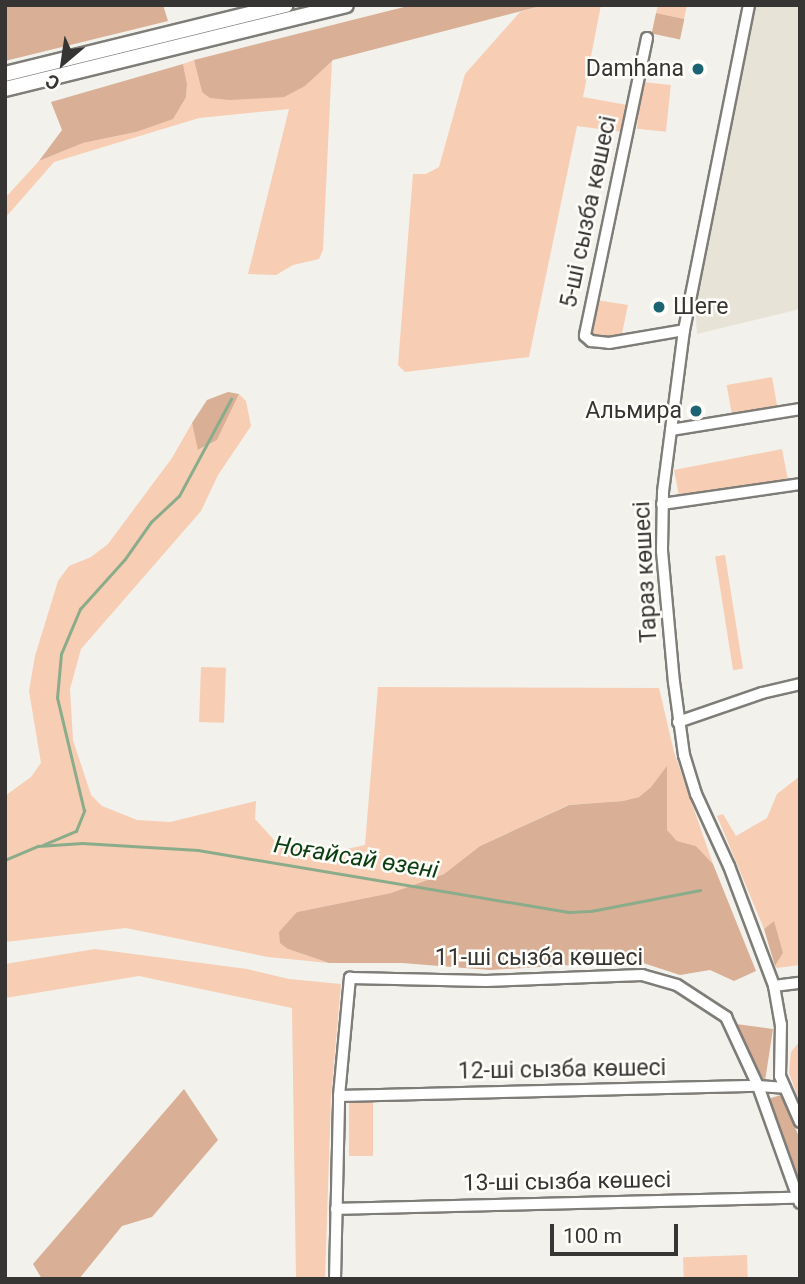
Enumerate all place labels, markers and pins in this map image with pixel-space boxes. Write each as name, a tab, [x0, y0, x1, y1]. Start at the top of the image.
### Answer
place label: Damhana	[586, 55, 684, 83]
marker: Damhana	[690, 61, 706, 77]
place label: Шеге	[673, 293, 728, 321]
marker: Шеге	[651, 299, 667, 315]
place label: Альмира	[585, 397, 682, 425]
marker: Альмира	[688, 403, 704, 419]

